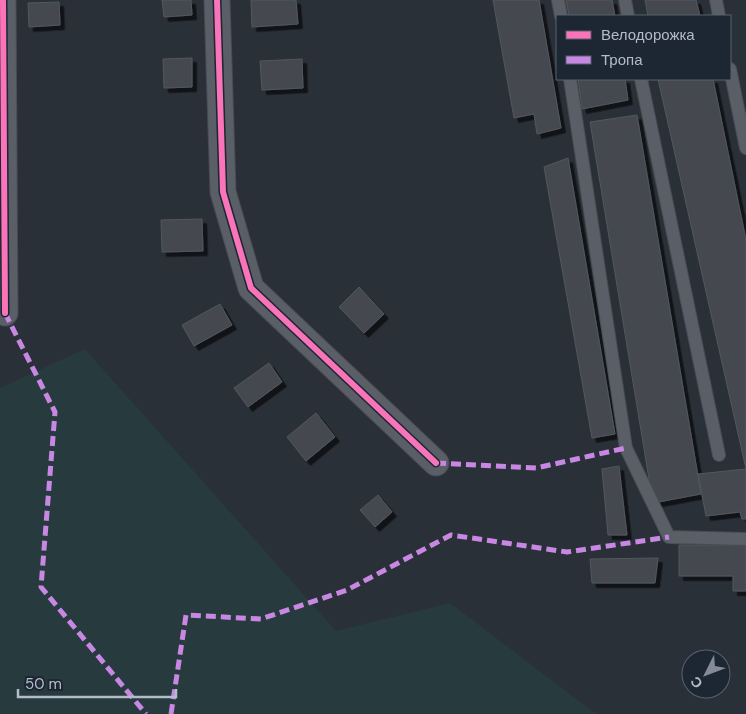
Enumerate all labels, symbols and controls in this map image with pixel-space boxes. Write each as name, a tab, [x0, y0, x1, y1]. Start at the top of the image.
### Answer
legend	[556, 15, 731, 80]
text: Велодорожка	[601, 25, 695, 45]
text: Тропа	[601, 50, 643, 70]
north arrow	[681, 649, 731, 699]
scale bar	[18, 666, 175, 698]
text: С	[686, 673, 706, 692]
text: 50 m	[25, 674, 62, 694]

